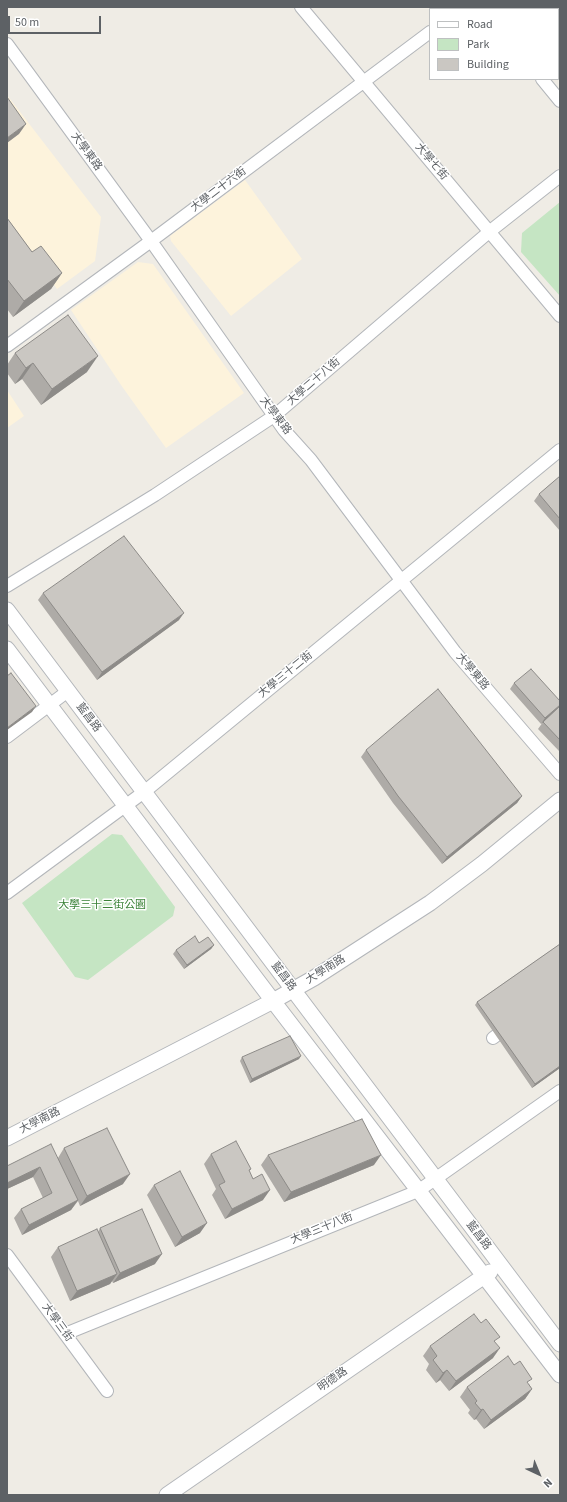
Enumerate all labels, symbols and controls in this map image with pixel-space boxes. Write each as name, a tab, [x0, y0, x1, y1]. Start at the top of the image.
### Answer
scale bar	[10, 8, 103, 34]
legend	[429, 8, 559, 80]
text: 50 m	[15, 14, 39, 31]
text: Road	[467, 16, 493, 33]
text: Park	[467, 36, 489, 53]
text: Building	[467, 56, 509, 73]
street label: 大學東路	[68, 130, 104, 174]
street label: 大學七街	[412, 141, 450, 183]
street label: 大學二十六街	[189, 165, 249, 215]
street label: 大學二十八街	[285, 355, 343, 409]
street label: 大學東路	[256, 394, 294, 438]
street label: 大學三十二街	[256, 649, 316, 701]
street label: 大學東路	[453, 651, 491, 693]
street label: 藍昌路	[73, 701, 103, 735]
park label: 大學三十二街公園	[58, 899, 146, 913]
street label: 大學南路	[304, 953, 348, 987]
street label: 藍昌路	[268, 960, 298, 994]
street label: 大學南路	[17, 1105, 63, 1137]
street label: 大學三十八街	[289, 1211, 355, 1247]
street label: 藍昌路	[463, 1219, 493, 1253]
street label: 大學三街	[39, 1301, 75, 1345]
street label: 明德路	[316, 1365, 350, 1395]
north arrow	[519, 1454, 559, 1494]
text: N	[540, 1475, 556, 1491]

